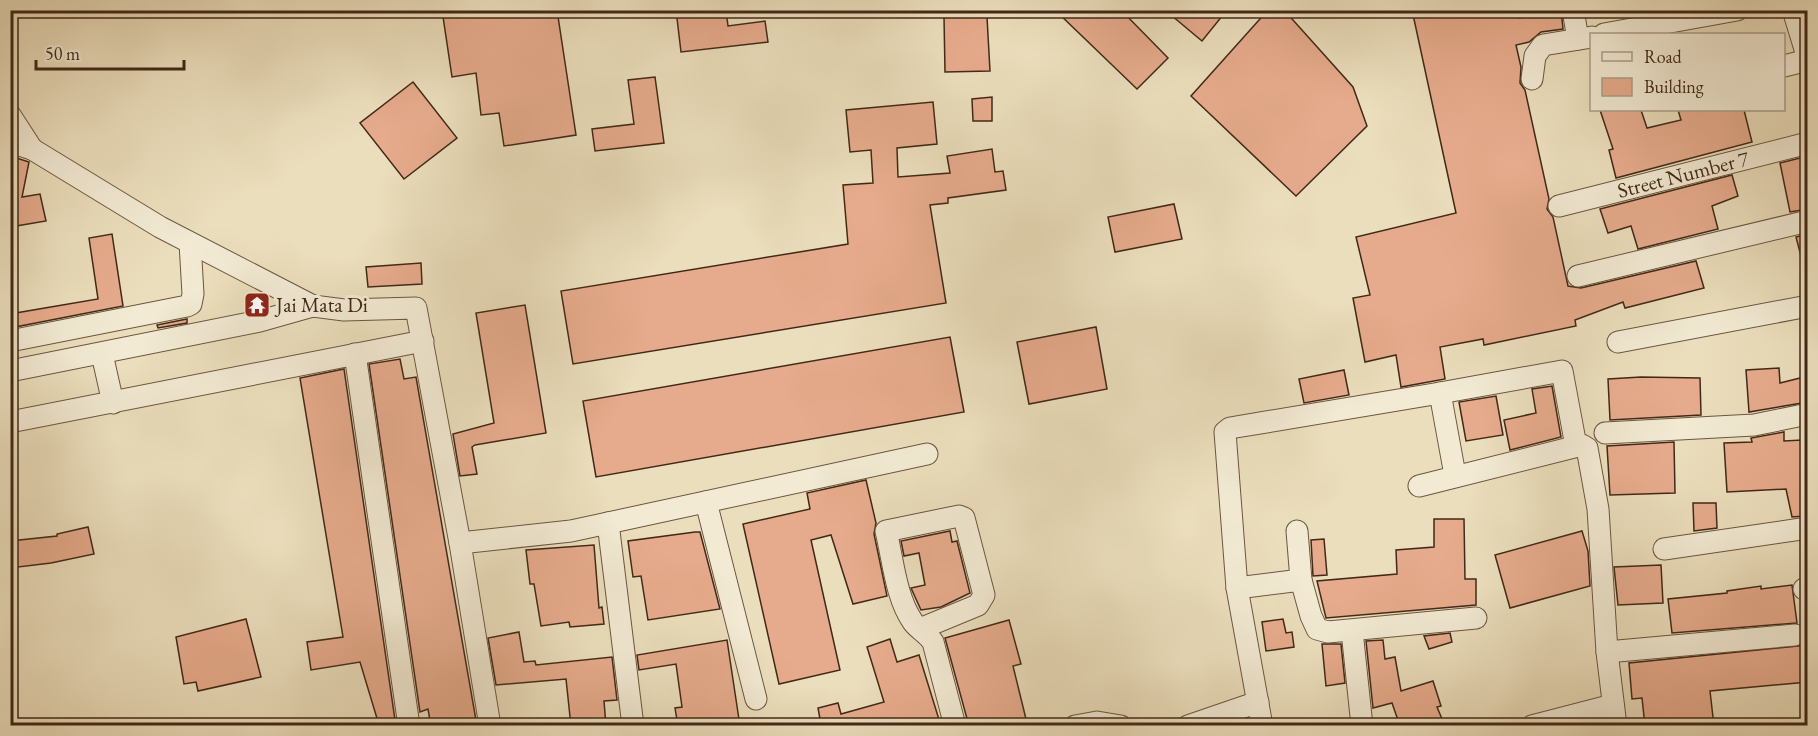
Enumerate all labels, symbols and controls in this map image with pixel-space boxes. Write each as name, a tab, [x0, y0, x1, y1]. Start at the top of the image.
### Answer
scale bar	[36, 33, 184, 71]
legend	[1590, 33, 1785, 111]
text: 50 m	[45, 42, 80, 65]
text: Road	[1644, 45, 1683, 68]
text: Building	[1644, 75, 1704, 98]
street label: Street Number 7	[1614, 144, 1752, 204]
temple icon: Jai Mata Di	[242, 290, 272, 320]
place label: Jai Mata Di	[274, 291, 368, 318]

